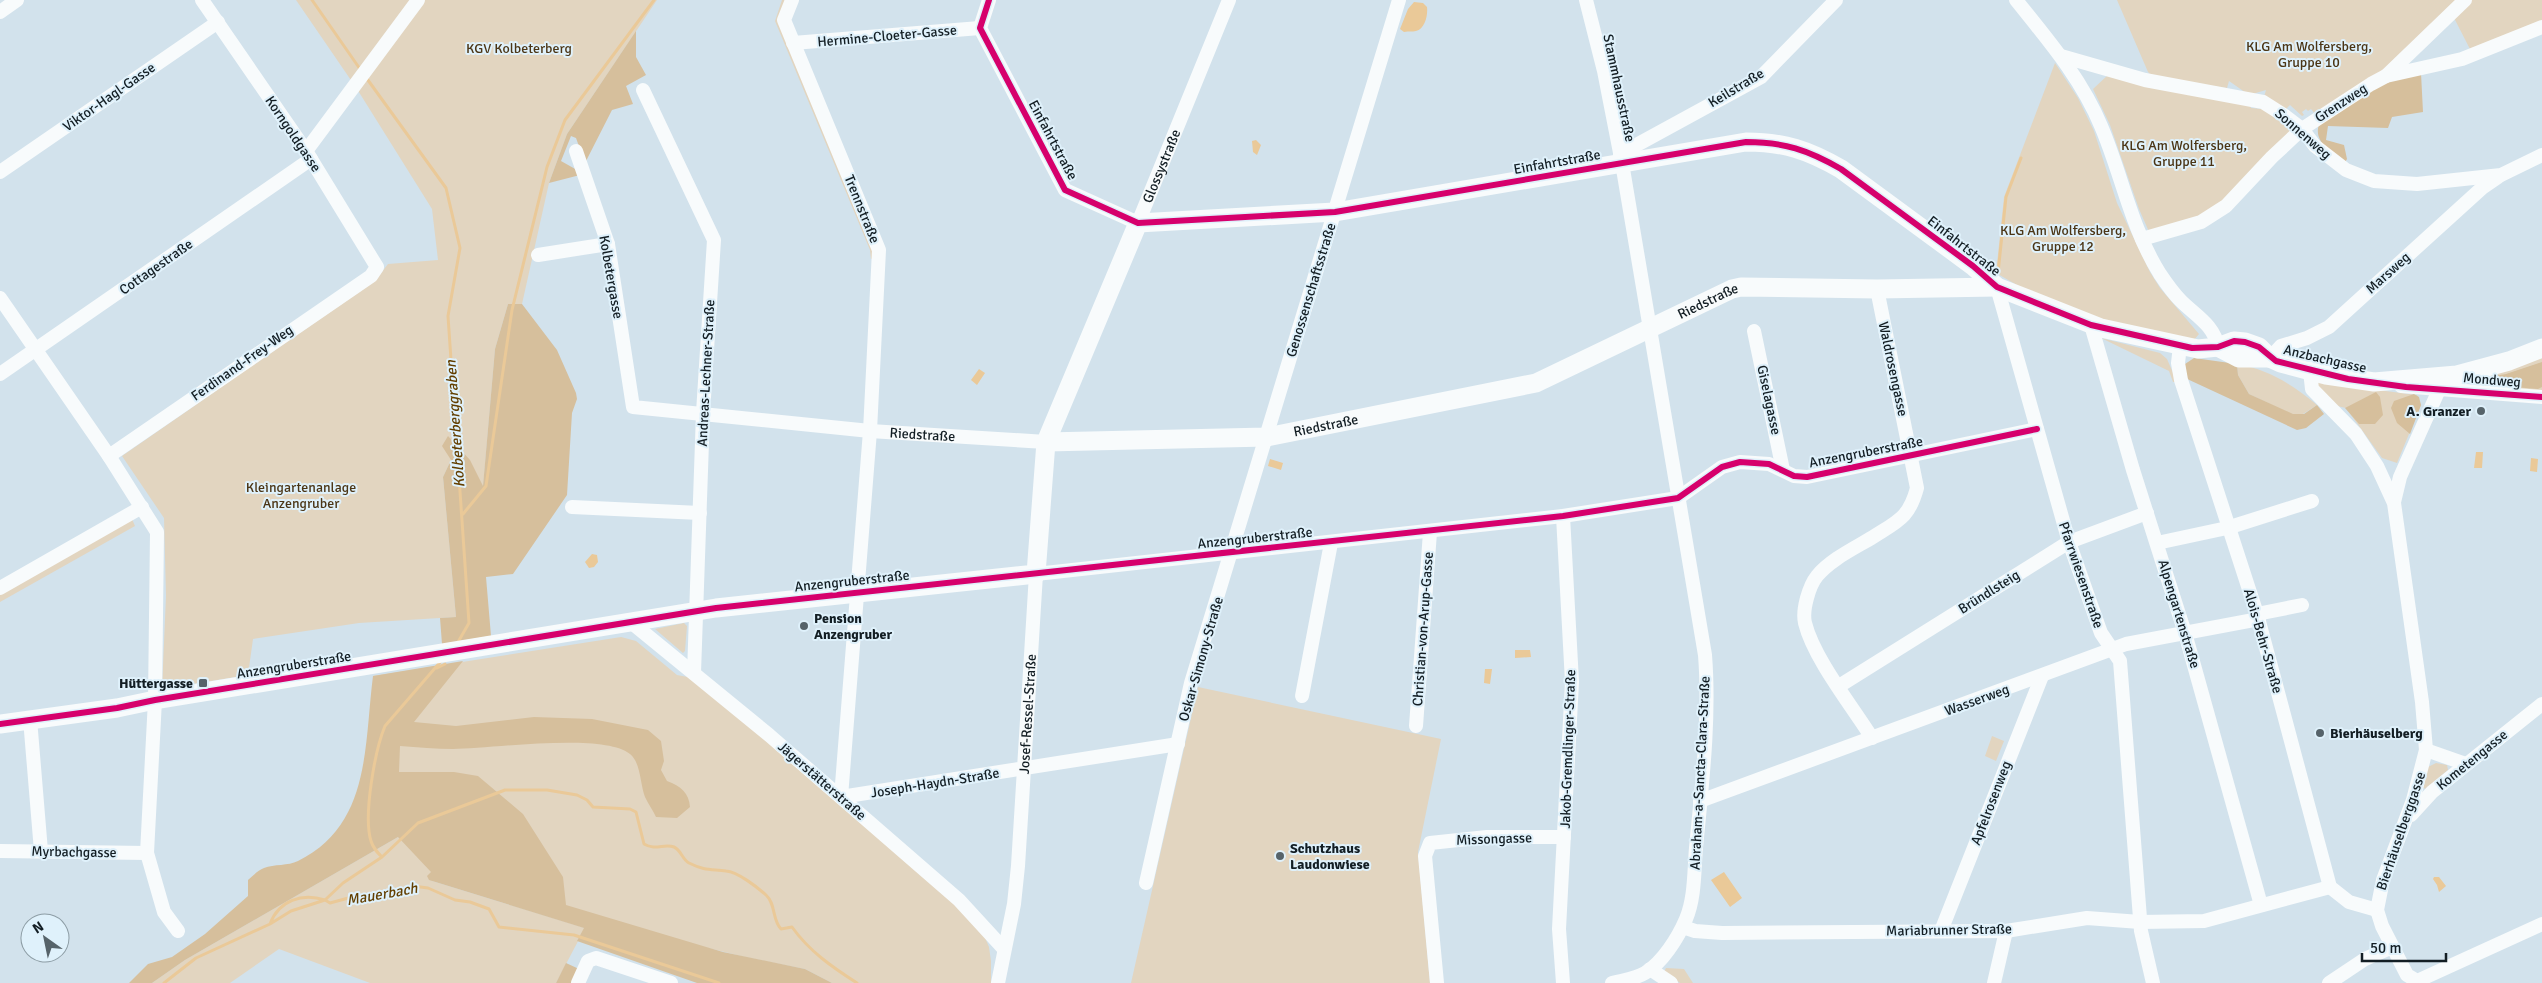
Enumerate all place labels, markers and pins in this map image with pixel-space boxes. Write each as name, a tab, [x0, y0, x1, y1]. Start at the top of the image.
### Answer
place label: A. Granzer	[2406, 403, 2471, 420]
marker: A. Granzer	[2475, 405, 2487, 417]
place label: Pension Anzengruber	[814, 610, 893, 643]
marker: Pension Anzengruber	[798, 620, 810, 632]
place label: Hüttergasse	[119, 675, 193, 692]
marker: Hüttergasse	[197, 677, 209, 689]
place label: Bierhäuselberg	[2330, 725, 2423, 742]
marker: Bierhäuselberg	[2314, 727, 2326, 739]
place label: Schutzhaus Laudonwiese	[1290, 840, 1370, 873]
marker: Schutzhaus Laudonwiese	[1274, 850, 1286, 862]

